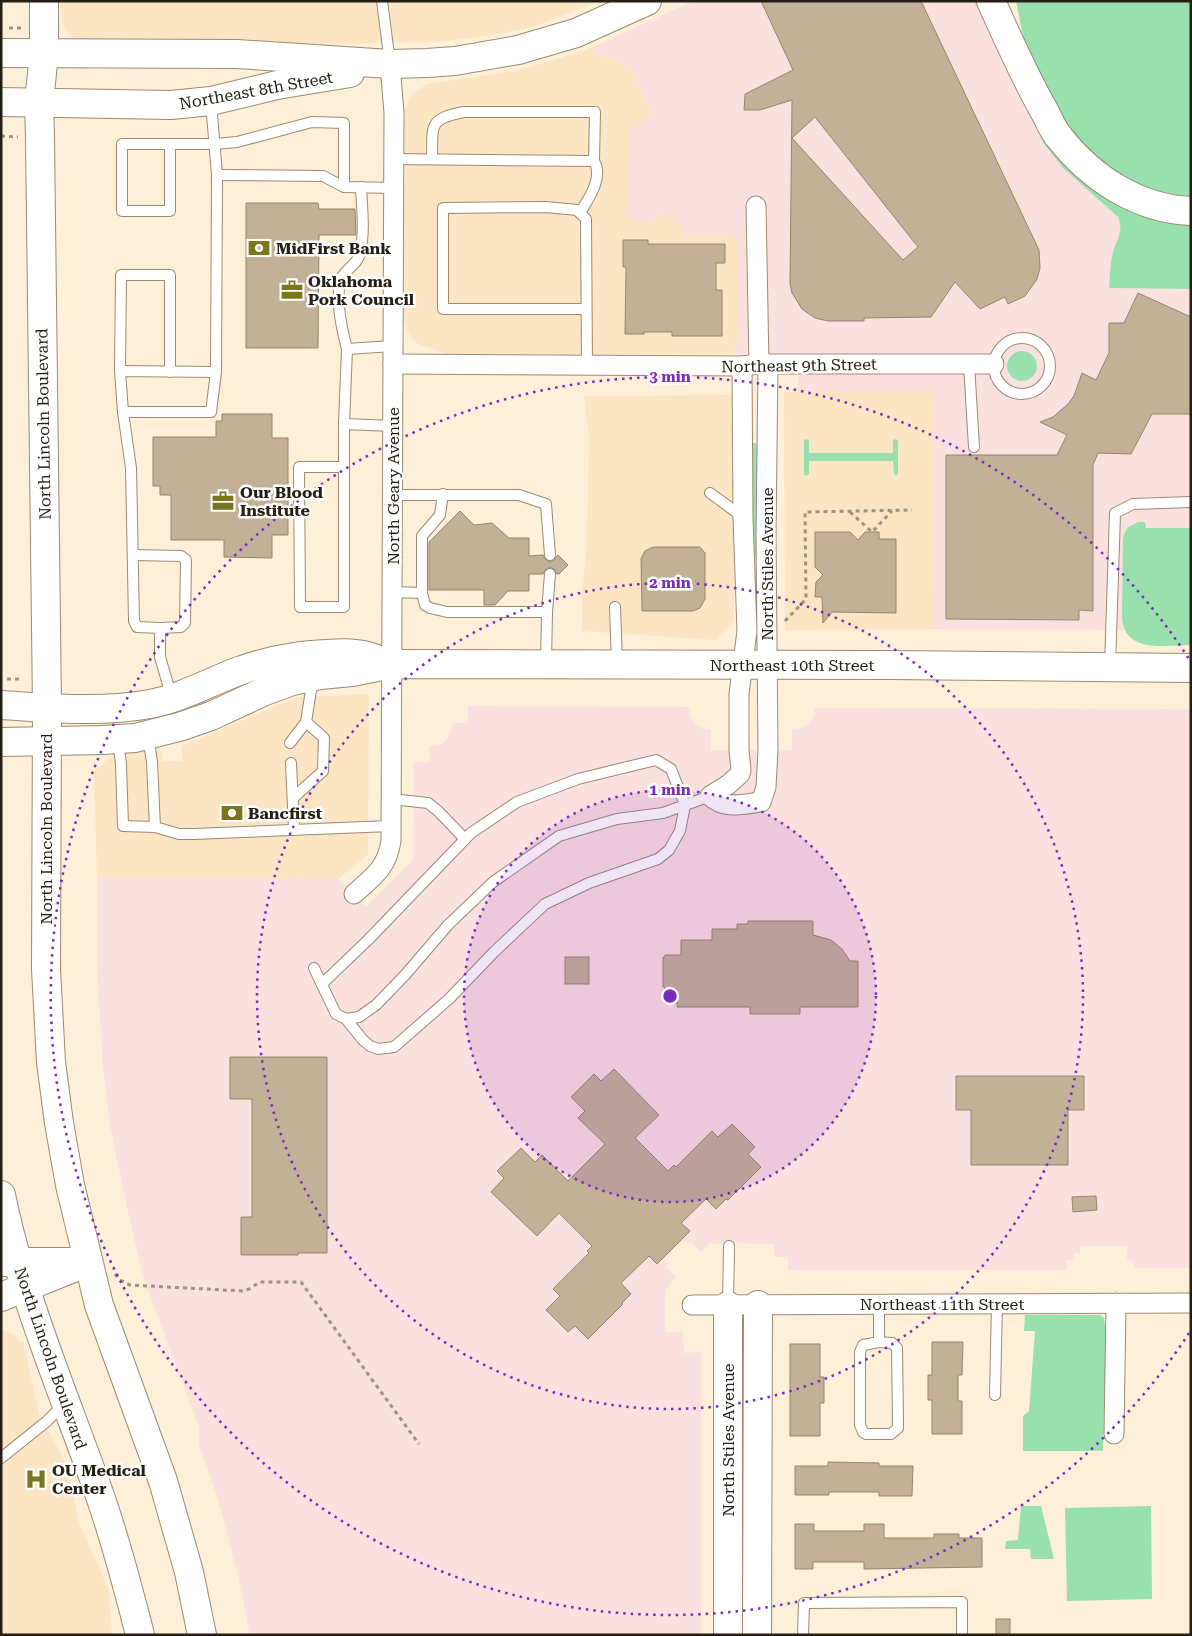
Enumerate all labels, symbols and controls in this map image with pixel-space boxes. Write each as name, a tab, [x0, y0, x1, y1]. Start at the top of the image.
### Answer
street label: Northeast 8th Street	[178, 68, 334, 113]
bank icon: MidFirst Bank	[246, 235, 272, 261]
place label: MidFirst Bank	[276, 239, 391, 258]
place label: Oklahoma Pork Council	[308, 272, 415, 309]
office icon: Oklahoma Pork Council	[279, 277, 305, 303]
street label: North Lincoln Boulevard	[32, 328, 55, 520]
street label: Northeast 9th Street	[721, 355, 877, 376]
text: 3 min	[649, 368, 691, 386]
street label: North Geary Avenue	[384, 407, 403, 565]
place label: Our Blood Institute	[240, 483, 323, 520]
street label: North Stiles Avenue	[758, 487, 777, 641]
office icon: Our Blood Institute	[210, 488, 236, 514]
text: 2 min	[649, 574, 691, 592]
street label: Northeast 10th Street	[710, 656, 874, 675]
street label: North Lincoln Boulevard	[37, 733, 56, 925]
text: 1 min	[649, 781, 691, 799]
bank icon: Bancfirst	[219, 800, 245, 826]
place label: Bancfirst	[248, 804, 323, 823]
centre of rings	[661, 987, 679, 1005]
street label: North Lincoln Boulevard	[10, 1265, 91, 1452]
street label: Northeast 11th Street	[860, 1295, 1024, 1314]
street label: North Stiles Avenue	[719, 1363, 738, 1517]
place label: OU Medical Center	[52, 1461, 147, 1498]
hospital icon: OU Medical Center	[23, 1466, 49, 1492]

